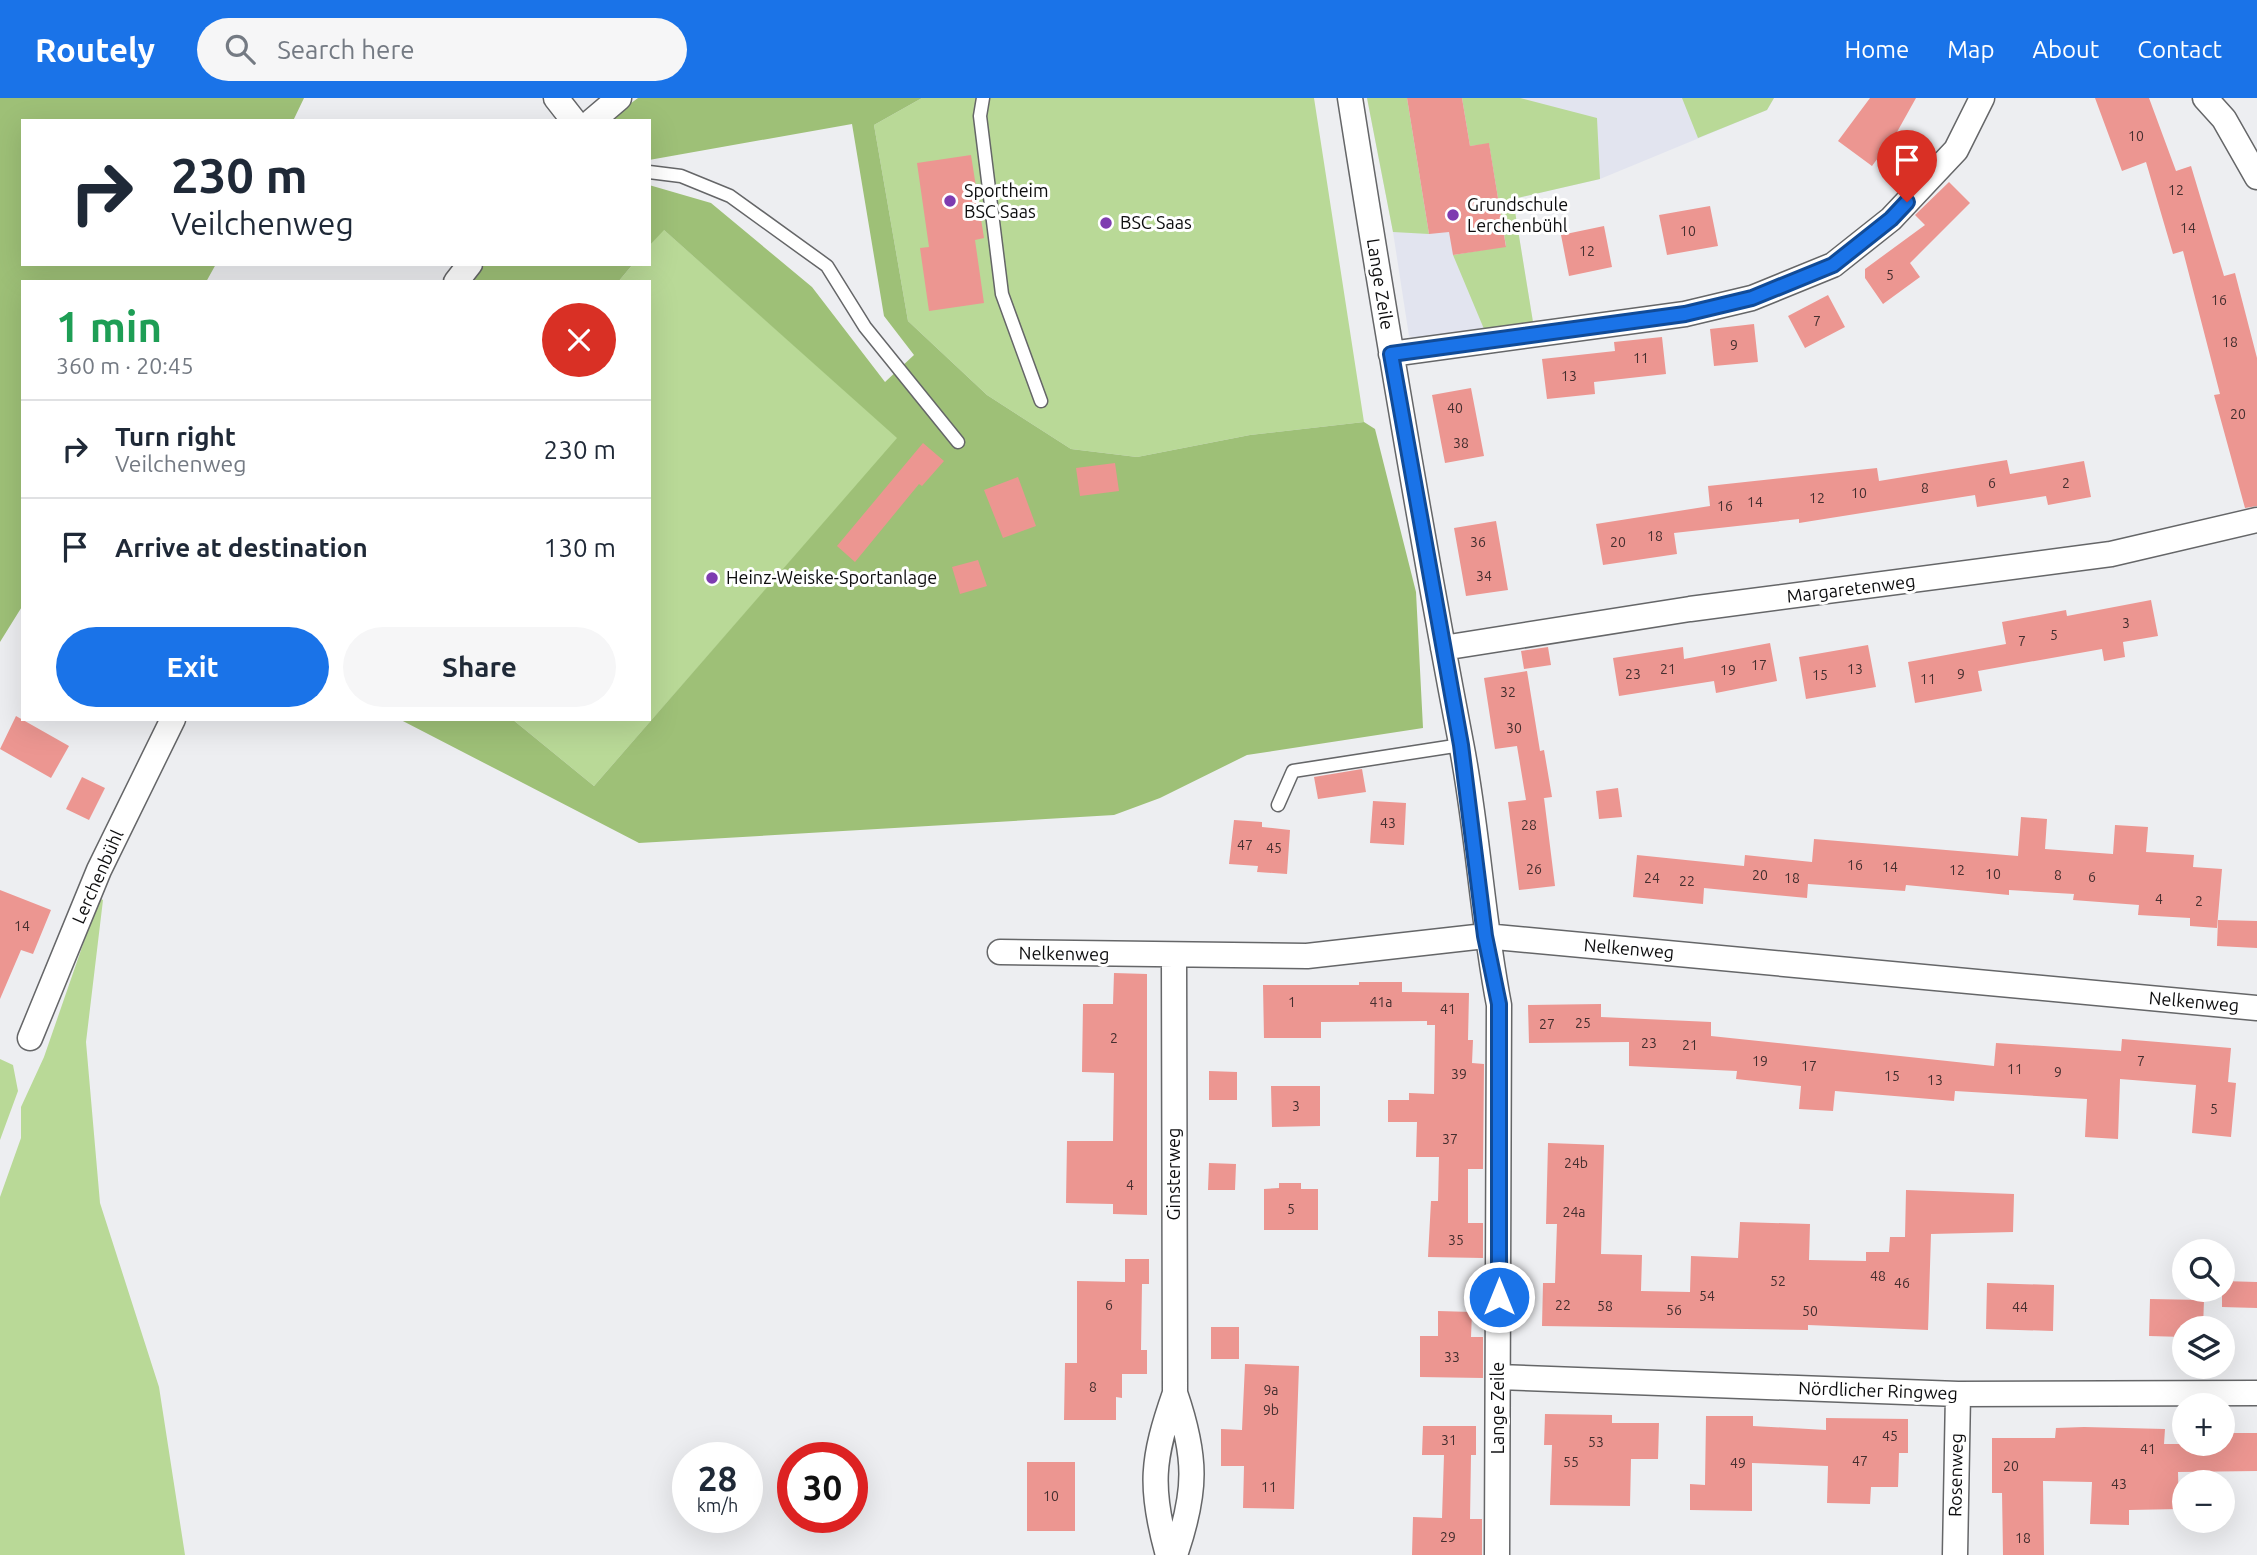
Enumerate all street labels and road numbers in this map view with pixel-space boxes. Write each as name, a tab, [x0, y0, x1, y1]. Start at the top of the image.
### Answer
street label: Lange Zeile	[1364, 237, 1398, 331]
street label: Margaretenweg	[1785, 570, 1916, 606]
street label: Lerchenbühl	[67, 826, 127, 927]
street label: Nelkenweg	[1583, 934, 1675, 962]
street label: Nelkenweg	[1018, 942, 1110, 964]
street label: Nelkenweg	[2148, 987, 2240, 1015]
street label: Ginsterweg	[1163, 1128, 1183, 1220]
street label: Lange Zeile	[1487, 1362, 1507, 1454]
street label: Nördlicher Ringweg	[1798, 1377, 1958, 1403]
street label: Rosenweg	[1944, 1433, 1966, 1517]

